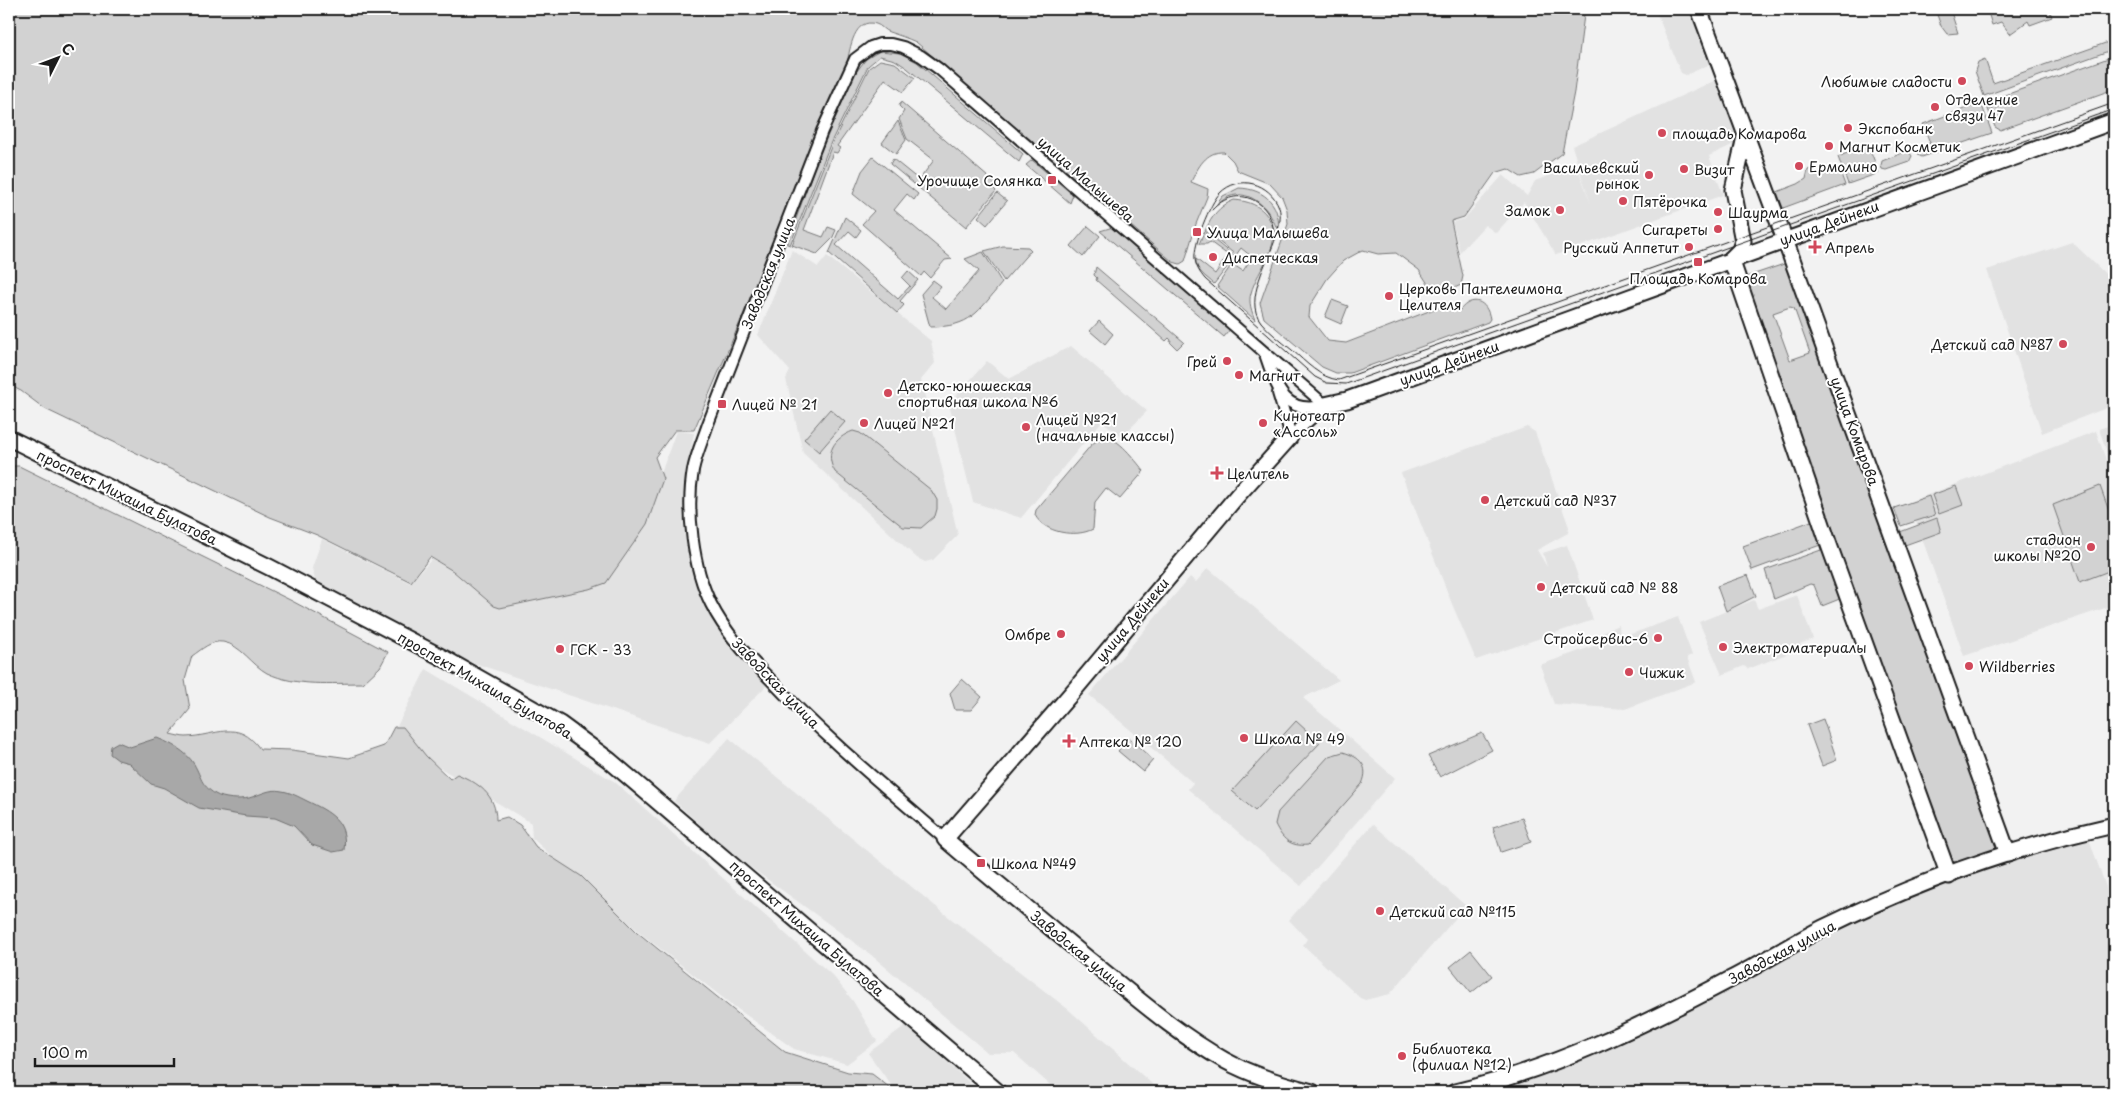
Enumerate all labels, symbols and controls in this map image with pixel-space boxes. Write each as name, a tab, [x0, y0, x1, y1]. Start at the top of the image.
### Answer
north arrow	[32, 32, 82, 82]
text: С	[57, 38, 79, 60]
place label: Любимые сладости	[1821, 71, 1952, 92]
marker: Любимые сладости	[1956, 75, 1968, 87]
place label: Отделение связи 47	[1945, 89, 2018, 126]
marker: Отделение связи 47	[1929, 101, 1941, 113]
place label: Экспобанк	[1858, 118, 1934, 139]
marker: Экспобанк	[1842, 122, 1854, 134]
place label: площадь Комарова	[1672, 123, 1807, 144]
marker: площадь Комарова	[1656, 127, 1668, 139]
street label: улица Малышева	[1033, 131, 1139, 227]
place label: Магнит Косметик	[1839, 136, 1961, 157]
marker: Магнит Косметик	[1823, 140, 1835, 152]
place label: Ермолино	[1809, 156, 1878, 177]
place label: Васильевский рынок	[1542, 157, 1640, 194]
place label: Визит	[1694, 159, 1735, 180]
marker: Ермолино	[1793, 160, 1805, 172]
marker: Визит	[1678, 163, 1690, 175]
marker: Васильевский рынок	[1643, 169, 1655, 181]
place label: Урочище Солянка	[917, 170, 1042, 191]
marker: Урочище Солянка	[1046, 174, 1058, 186]
place label: Пятёрочка	[1633, 191, 1707, 212]
marker: Пятёрочка	[1617, 195, 1629, 207]
street label: улица Дейнеки	[1776, 195, 1882, 251]
place label: Замок	[1505, 200, 1551, 221]
place label: Шаурма	[1728, 202, 1789, 223]
marker: Замок	[1554, 204, 1566, 216]
marker: Шаурма	[1712, 206, 1724, 218]
street label: Заводская улица	[736, 214, 800, 332]
place label: Сигареты	[1642, 219, 1708, 240]
place label: Улица Малышева	[1207, 222, 1329, 243]
marker: Сигареты	[1712, 223, 1724, 235]
marker: Улица Малышева	[1191, 226, 1203, 238]
place label: Русский Аппетит	[1563, 237, 1679, 258]
place label: Апрель	[1825, 237, 1874, 258]
marker: Русский Аппетит	[1683, 241, 1695, 253]
marker: Апрель	[1809, 241, 1821, 253]
place label: Диспетческая	[1222, 247, 1318, 268]
marker: Диспетческая	[1207, 251, 1219, 263]
marker: Площадь Комарова	[1692, 256, 1704, 268]
place label: Площадь Комарова	[1629, 268, 1767, 289]
place label: Церковь Пантелеимона Целителя	[1399, 278, 1563, 315]
marker: Церковь Пантелеимона Целителя	[1383, 290, 1395, 302]
place label: Детский сад №87	[1931, 334, 2053, 355]
street label: улица Дейнеки	[1396, 335, 1502, 391]
marker: Детский сад №87	[2057, 338, 2069, 350]
place label: Грей	[1187, 351, 1217, 372]
marker: Грей	[1221, 355, 1233, 367]
place label: Магнит	[1249, 365, 1301, 386]
marker: Магнит	[1233, 369, 1245, 381]
street label: улица Комарова	[1826, 374, 1885, 489]
place label: Детско-юношеская спортивная школа №6	[897, 375, 1058, 412]
marker: Детско-юношеская спортивная школа №6	[882, 387, 894, 399]
place label: Лицей № 21	[732, 394, 817, 415]
marker: Лицей № 21	[716, 398, 728, 410]
place label: Кинотеатр «Ассоль»	[1273, 405, 1345, 442]
place label: Лицей №21 (начальные классы)	[1036, 409, 1175, 446]
place label: Лицей №21	[874, 413, 955, 434]
marker: Лицей №21	[858, 417, 870, 429]
marker: Кинотеатр «Ассоль»	[1257, 417, 1269, 429]
marker: Лицей №21 (начальные классы)	[1020, 421, 1032, 433]
street label: проспект Михаила Булатова	[33, 444, 221, 550]
place label: Целитель	[1227, 463, 1289, 484]
marker: Целитель	[1211, 467, 1223, 479]
place label: Детский сад №37	[1494, 490, 1617, 511]
marker: Детский сад №37	[1479, 494, 1491, 506]
place label: стадион школы №20	[1994, 529, 2081, 566]
marker: стадион школы №20	[2085, 541, 2097, 553]
street label: улица Дейнеки	[1090, 573, 1174, 667]
place label: Детский сад № 88	[1550, 577, 1678, 598]
marker: Детский сад № 88	[1535, 581, 1547, 593]
place label: Омбре	[1004, 624, 1051, 645]
street label: проспект Михаила Булатова	[394, 626, 576, 744]
marker: Омбре	[1055, 628, 1067, 640]
place label: Стройсервис-6	[1543, 628, 1648, 649]
marker: Стройсервис-6	[1652, 632, 1664, 644]
street label: Заводская улица	[727, 633, 825, 733]
place label: Электроматериалы	[1733, 637, 1867, 658]
place label: ГСК - 33	[570, 639, 631, 660]
marker: Электроматериалы	[1717, 641, 1729, 653]
marker: ГСК - 33	[554, 643, 566, 655]
place label: Wildberries	[1979, 656, 2055, 677]
marker: Wildberries	[1963, 660, 1975, 672]
place label: Чижик	[1639, 662, 1685, 683]
marker: Чижик	[1623, 666, 1635, 678]
place label: Школа № 49	[1254, 728, 1345, 749]
place label: Аптека № 120	[1079, 731, 1182, 752]
marker: Школа № 49	[1238, 732, 1250, 744]
marker: Аптека № 120	[1063, 735, 1075, 747]
place label: Школа №49	[991, 853, 1077, 874]
street label: проспект Михаила Булатова	[725, 855, 889, 1001]
marker: Школа №49	[975, 857, 987, 869]
place label: Детский сад №115	[1389, 901, 1516, 922]
marker: Детский сад №115	[1374, 905, 1386, 917]
street label: Заводская улица	[1026, 906, 1132, 997]
street label: Заводская улица	[1725, 915, 1839, 989]
scale bar	[35, 1036, 174, 1068]
place label: Библиотека (филиал №12)	[1412, 1038, 1512, 1075]
text: 100 m	[42, 1040, 88, 1063]
marker: Библиотека (филиал №12)	[1396, 1050, 1408, 1062]

